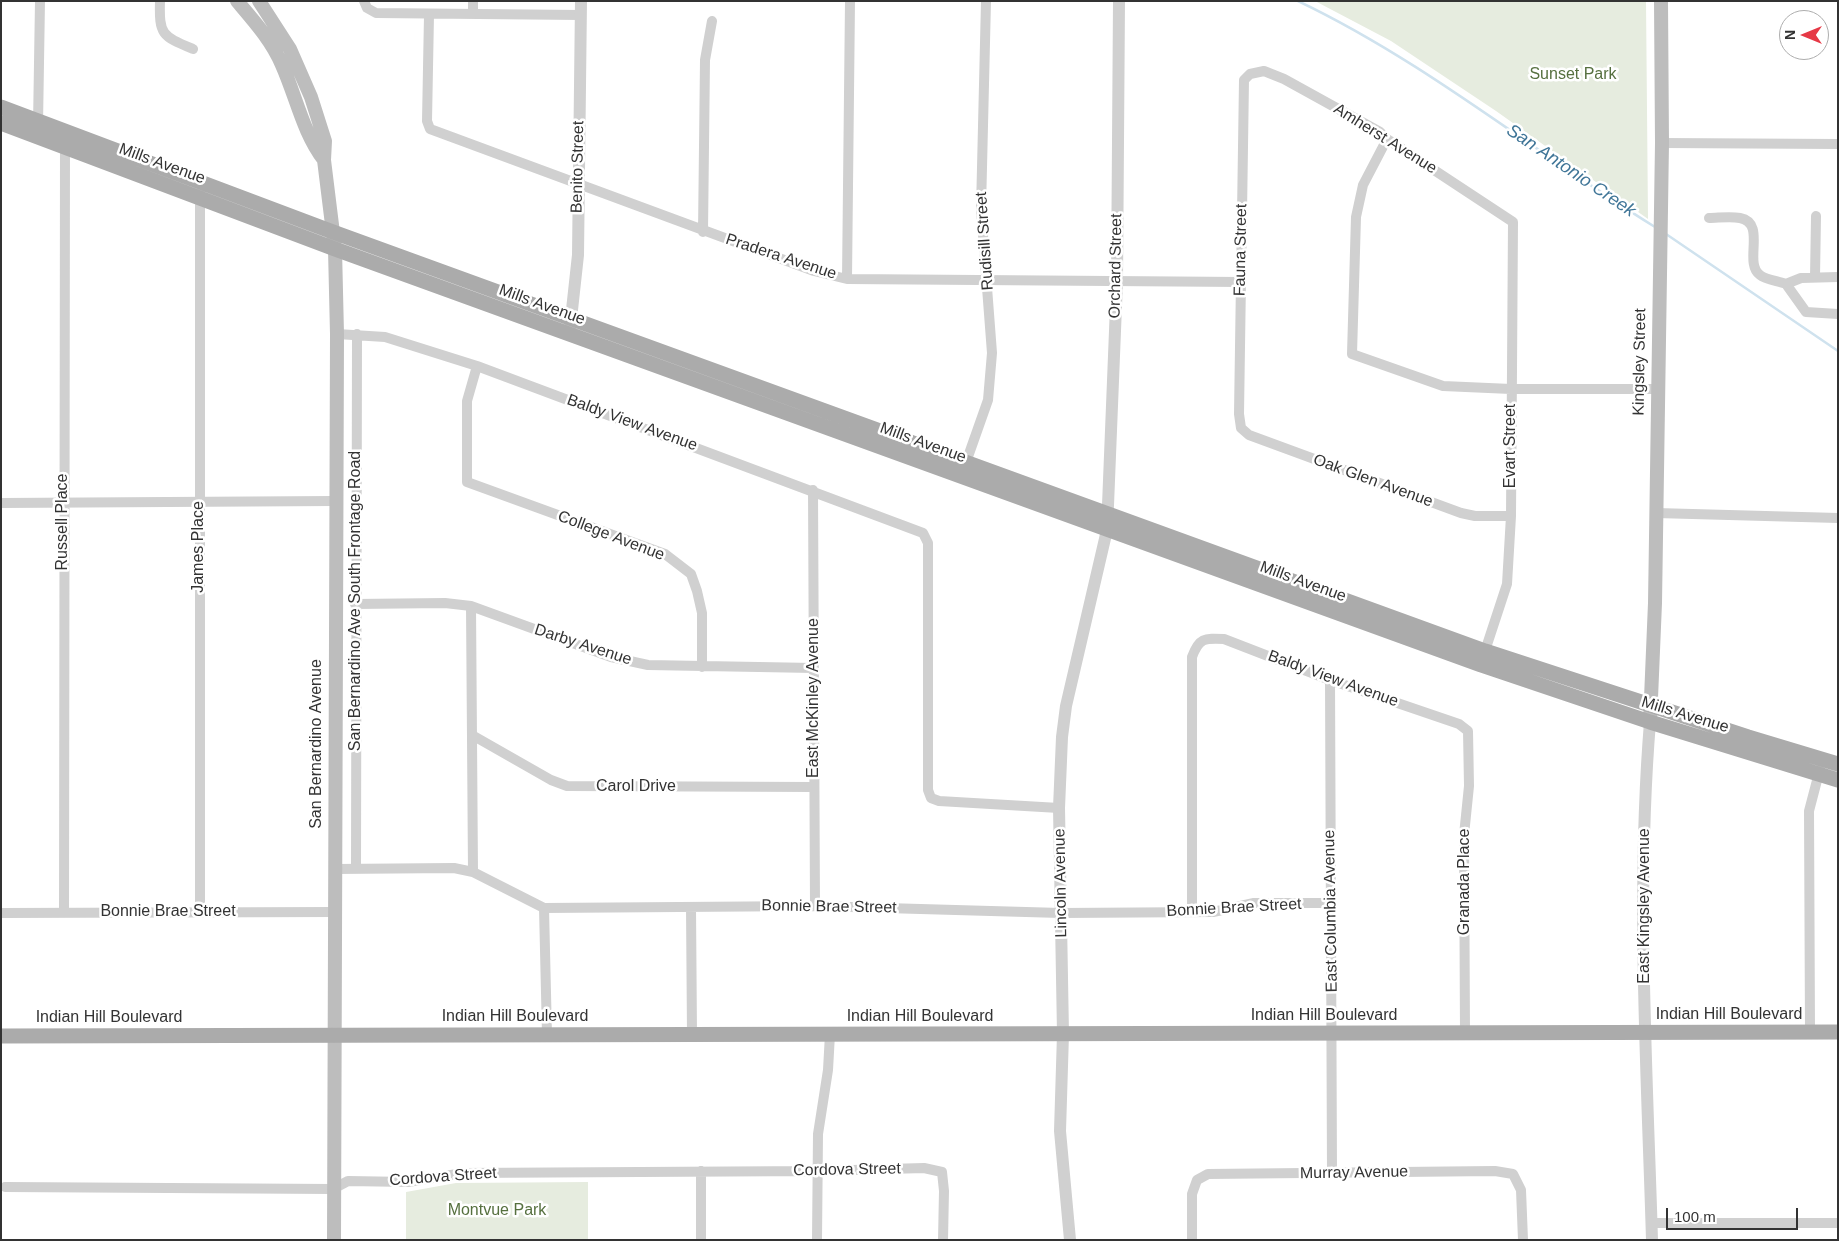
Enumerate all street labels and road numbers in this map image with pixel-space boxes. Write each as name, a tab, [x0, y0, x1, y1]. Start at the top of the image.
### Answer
street label: Amherst Avenue	[1330, 100, 1440, 178]
street label: Benito Street	[568, 121, 588, 213]
street label: Mills Avenue	[116, 140, 208, 188]
street label: Rudisill Street	[972, 191, 998, 291]
street label: Fauna Street	[1231, 204, 1251, 296]
street label: Orchard Street	[1105, 213, 1127, 319]
street label: Pradera Avenue	[723, 230, 839, 284]
street label: Mills Avenue	[496, 281, 588, 329]
street label: Kingsley Street	[1629, 308, 1651, 416]
street label: Baldy View Avenue	[564, 391, 700, 455]
street label: Evart Street	[1501, 404, 1521, 488]
street label: Mills Avenue	[877, 419, 969, 467]
street label: Oak Glen Avenue	[1311, 450, 1435, 512]
street label: San Bernardino Ave South Frontage Road	[346, 451, 366, 751]
street label: Russell Place	[53, 474, 73, 570]
street label: James Place	[189, 501, 209, 593]
street label: College Avenue	[555, 507, 667, 565]
street label: Mills Avenue	[1257, 558, 1349, 606]
street label: East McKinley Avenue	[804, 618, 824, 778]
street label: Darby Avenue	[532, 620, 634, 670]
street label: Baldy View Avenue	[1265, 647, 1401, 711]
street label: San Bernardino Avenue	[307, 659, 327, 829]
street label: Mills Avenue	[1639, 693, 1731, 737]
street label: Carol Drive	[596, 777, 676, 797]
street label: Lincoln Avenue	[1050, 828, 1072, 938]
street label: East Kingsley Avenue	[1635, 828, 1655, 984]
street label: Granada Place	[1455, 829, 1475, 935]
street label: East Columbia Avenue	[1320, 830, 1342, 992]
street label: Bonnie Brae Street	[1166, 895, 1302, 921]
street label: Bonnie Brae Street	[761, 896, 897, 918]
street label: Bonnie Brae Street	[100, 902, 236, 922]
street label: Indian Hill Boulevard	[1656, 1005, 1802, 1025]
street label: Indian Hill Boulevard	[1251, 1006, 1397, 1026]
street label: Indian Hill Boulevard	[442, 1007, 588, 1027]
street label: Indian Hill Boulevard	[847, 1007, 993, 1027]
street label: Indian Hill Boulevard	[36, 1008, 182, 1028]
street label: Cordova Street	[793, 1159, 901, 1181]
street label: Murray Avenue	[1300, 1162, 1408, 1184]
street label: Cordova Street	[389, 1164, 497, 1190]

